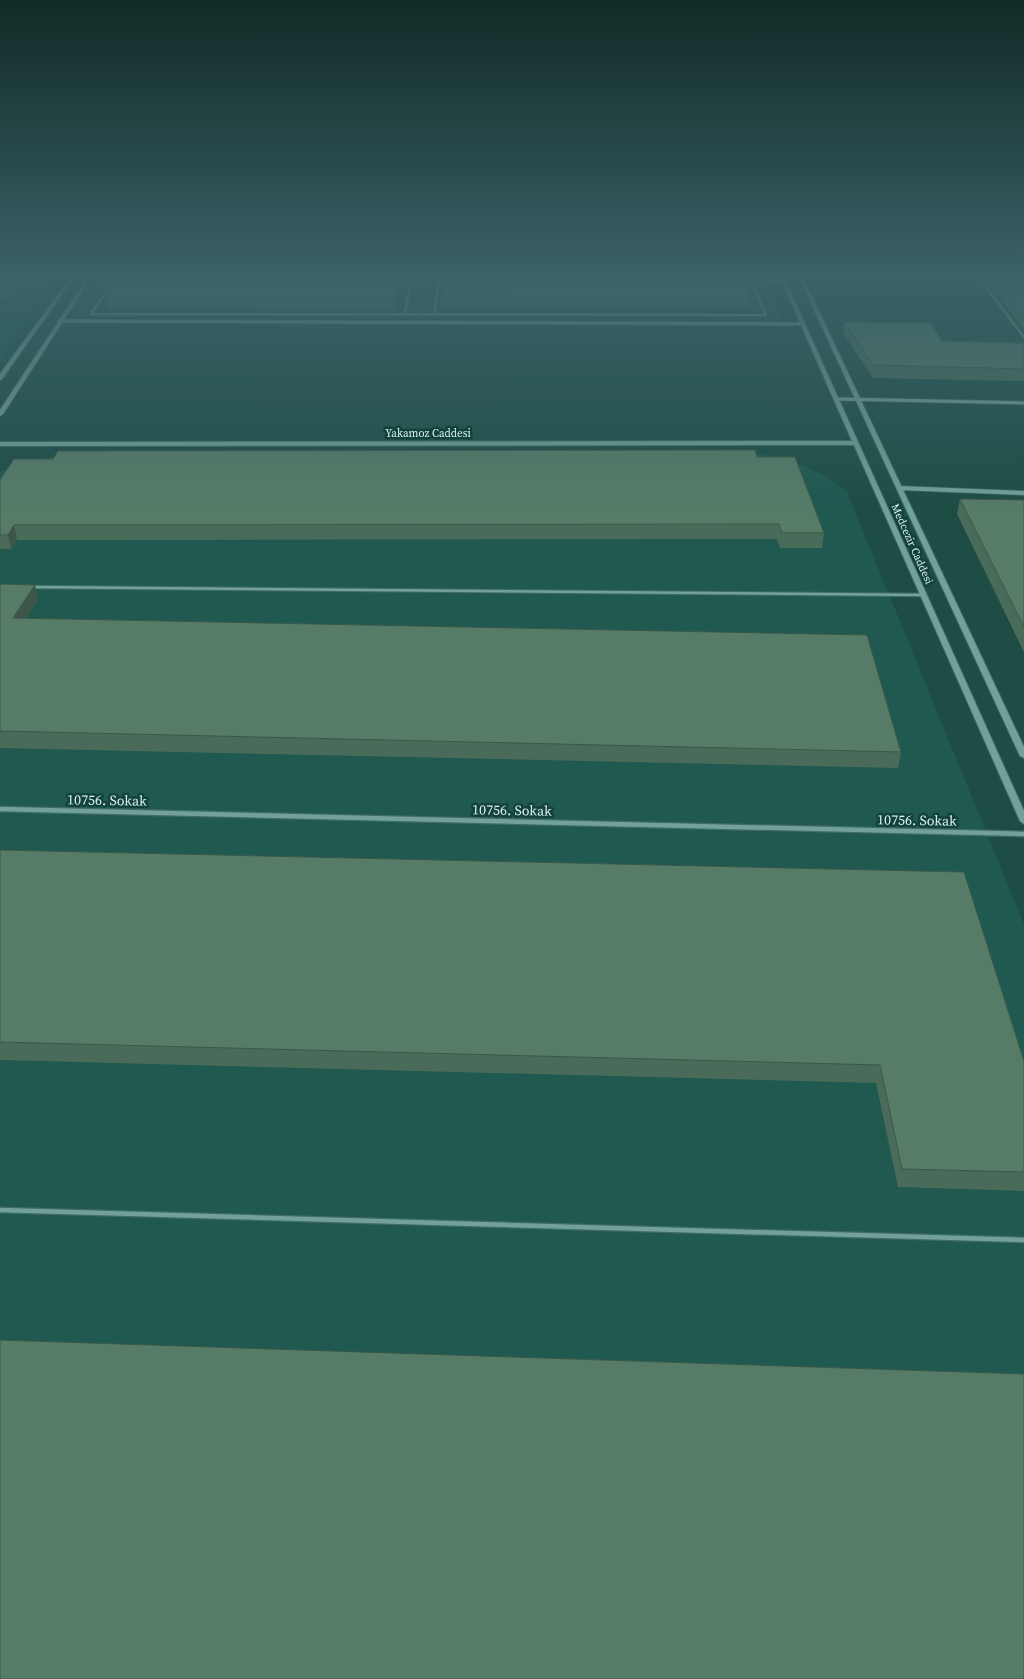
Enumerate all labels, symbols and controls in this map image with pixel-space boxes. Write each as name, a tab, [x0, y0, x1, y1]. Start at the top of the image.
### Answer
street label: Yakamoz Caddesi	[385, 426, 471, 441]
street label: Medcezir Caddesi	[888, 501, 936, 587]
street label: 10756. Sokak	[67, 789, 147, 811]
street label: 10756. Sokak	[472, 799, 552, 821]
street label: 10756. Sokak	[877, 809, 957, 831]

